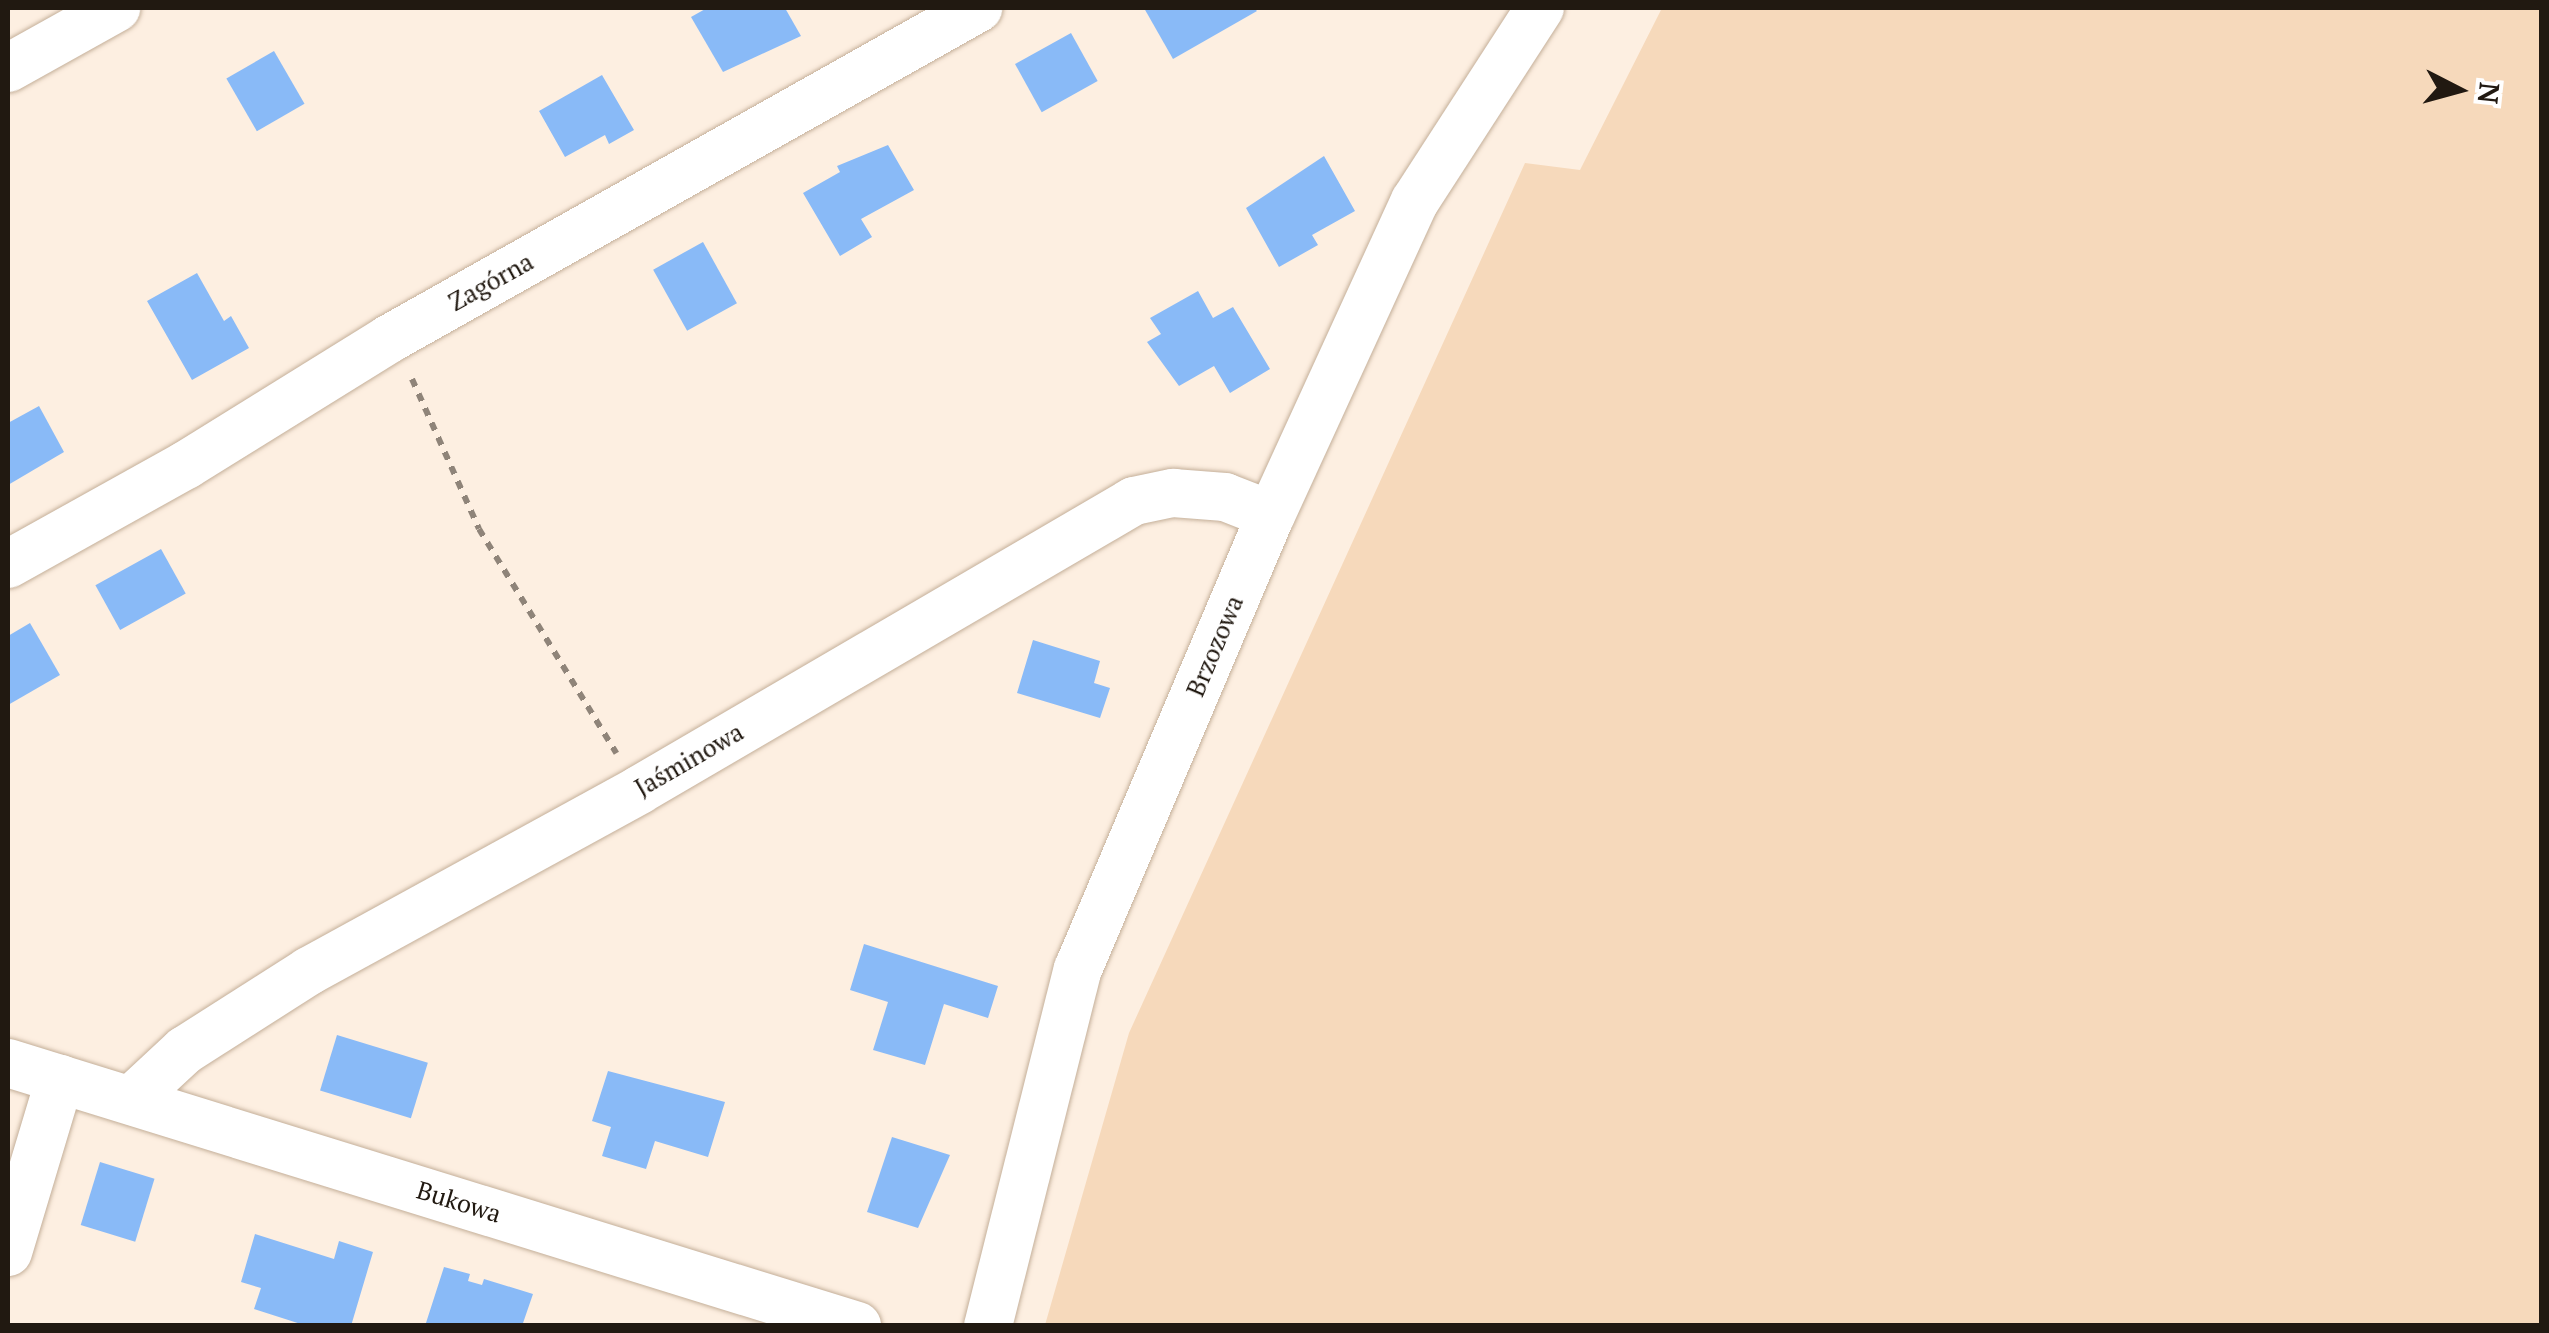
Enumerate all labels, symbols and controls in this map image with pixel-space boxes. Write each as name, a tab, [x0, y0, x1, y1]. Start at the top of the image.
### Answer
north arrow	[2409, 40, 2509, 140]
text: N	[2470, 81, 2509, 106]
street label: Zagórna	[444, 247, 538, 317]
street label: Brzozowa	[1180, 591, 1250, 701]
street label: Jaśminowa	[629, 717, 749, 803]
street label: Bukowa	[413, 1175, 505, 1229]

